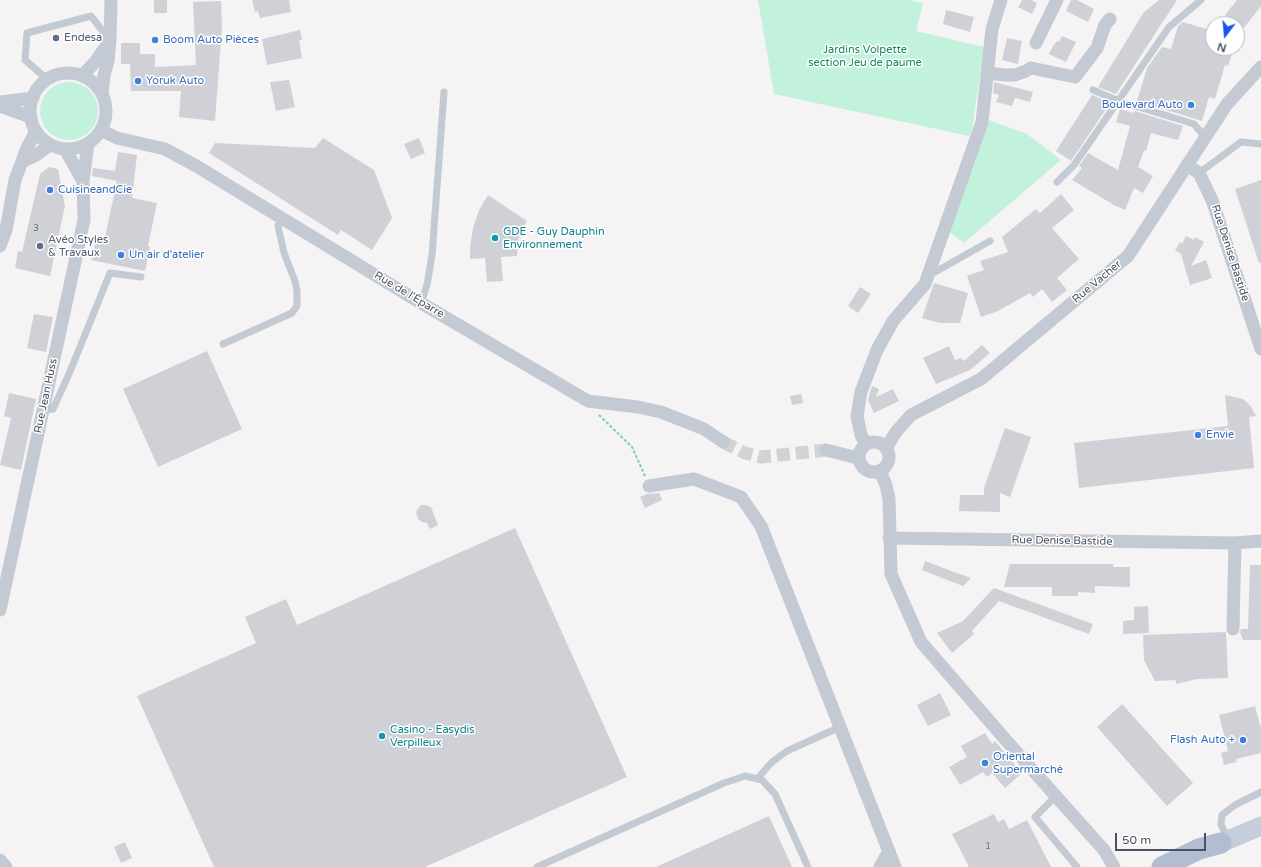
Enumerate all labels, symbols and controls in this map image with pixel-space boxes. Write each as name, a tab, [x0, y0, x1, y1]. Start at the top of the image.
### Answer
north arrow	[1205, 16, 1245, 56]
place label: Endesa	[64, 31, 102, 45]
marker: Endesa	[51, 33, 61, 43]
place label: Boom Auto Pièces	[163, 33, 259, 47]
marker: Boom Auto Pièces	[150, 35, 160, 45]
text: N	[1216, 40, 1228, 55]
park label: Jardins Volpette section Jeu de paume	[808, 43, 922, 69]
place label: Yoruk Auto	[146, 74, 204, 88]
marker: Yoruk Auto	[133, 76, 143, 86]
place label: Boulevard Auto	[1102, 98, 1183, 112]
marker: Boulevard Auto	[1186, 100, 1196, 110]
place label: CuisineandCie	[58, 183, 132, 197]
marker: CuisineandCie	[45, 185, 55, 195]
street label: Rue Denise Bastide	[1208, 203, 1252, 303]
house number: 3	[33, 224, 39, 234]
place label: GDE - Guy Dauphin Environnement	[503, 225, 605, 251]
place label: Avéo Styles & Travaux	[48, 233, 108, 259]
marker: GDE - Guy Dauphin Environnement	[490, 233, 500, 243]
marker: Avéo Styles & Travaux	[35, 241, 45, 251]
place label: Un air d'atelier	[129, 248, 204, 262]
marker: Un air d'atelier	[116, 250, 126, 260]
street label: Rue Vacher	[1070, 258, 1124, 306]
street label: Rue de l'Éparre	[372, 269, 446, 321]
street label: Rue Jean Huss	[32, 357, 60, 435]
place label: Envie	[1206, 428, 1234, 442]
marker: Envie	[1193, 430, 1203, 440]
street label: Rue Denise Bastide	[1011, 534, 1113, 548]
place label: Casino - Easydis Verpilleux	[390, 723, 475, 749]
marker: Casino - Easydis Verpilleux	[377, 731, 387, 741]
place label: Flash Auto +	[1170, 733, 1235, 747]
marker: Flash Auto +	[1238, 735, 1248, 745]
place label: Oriental Supermarché	[993, 750, 1063, 776]
marker: Oriental Supermarché	[980, 758, 990, 768]
scale bar	[1117, 825, 1208, 851]
text: 50 m	[1122, 833, 1151, 847]
house number: 1	[985, 842, 991, 852]

